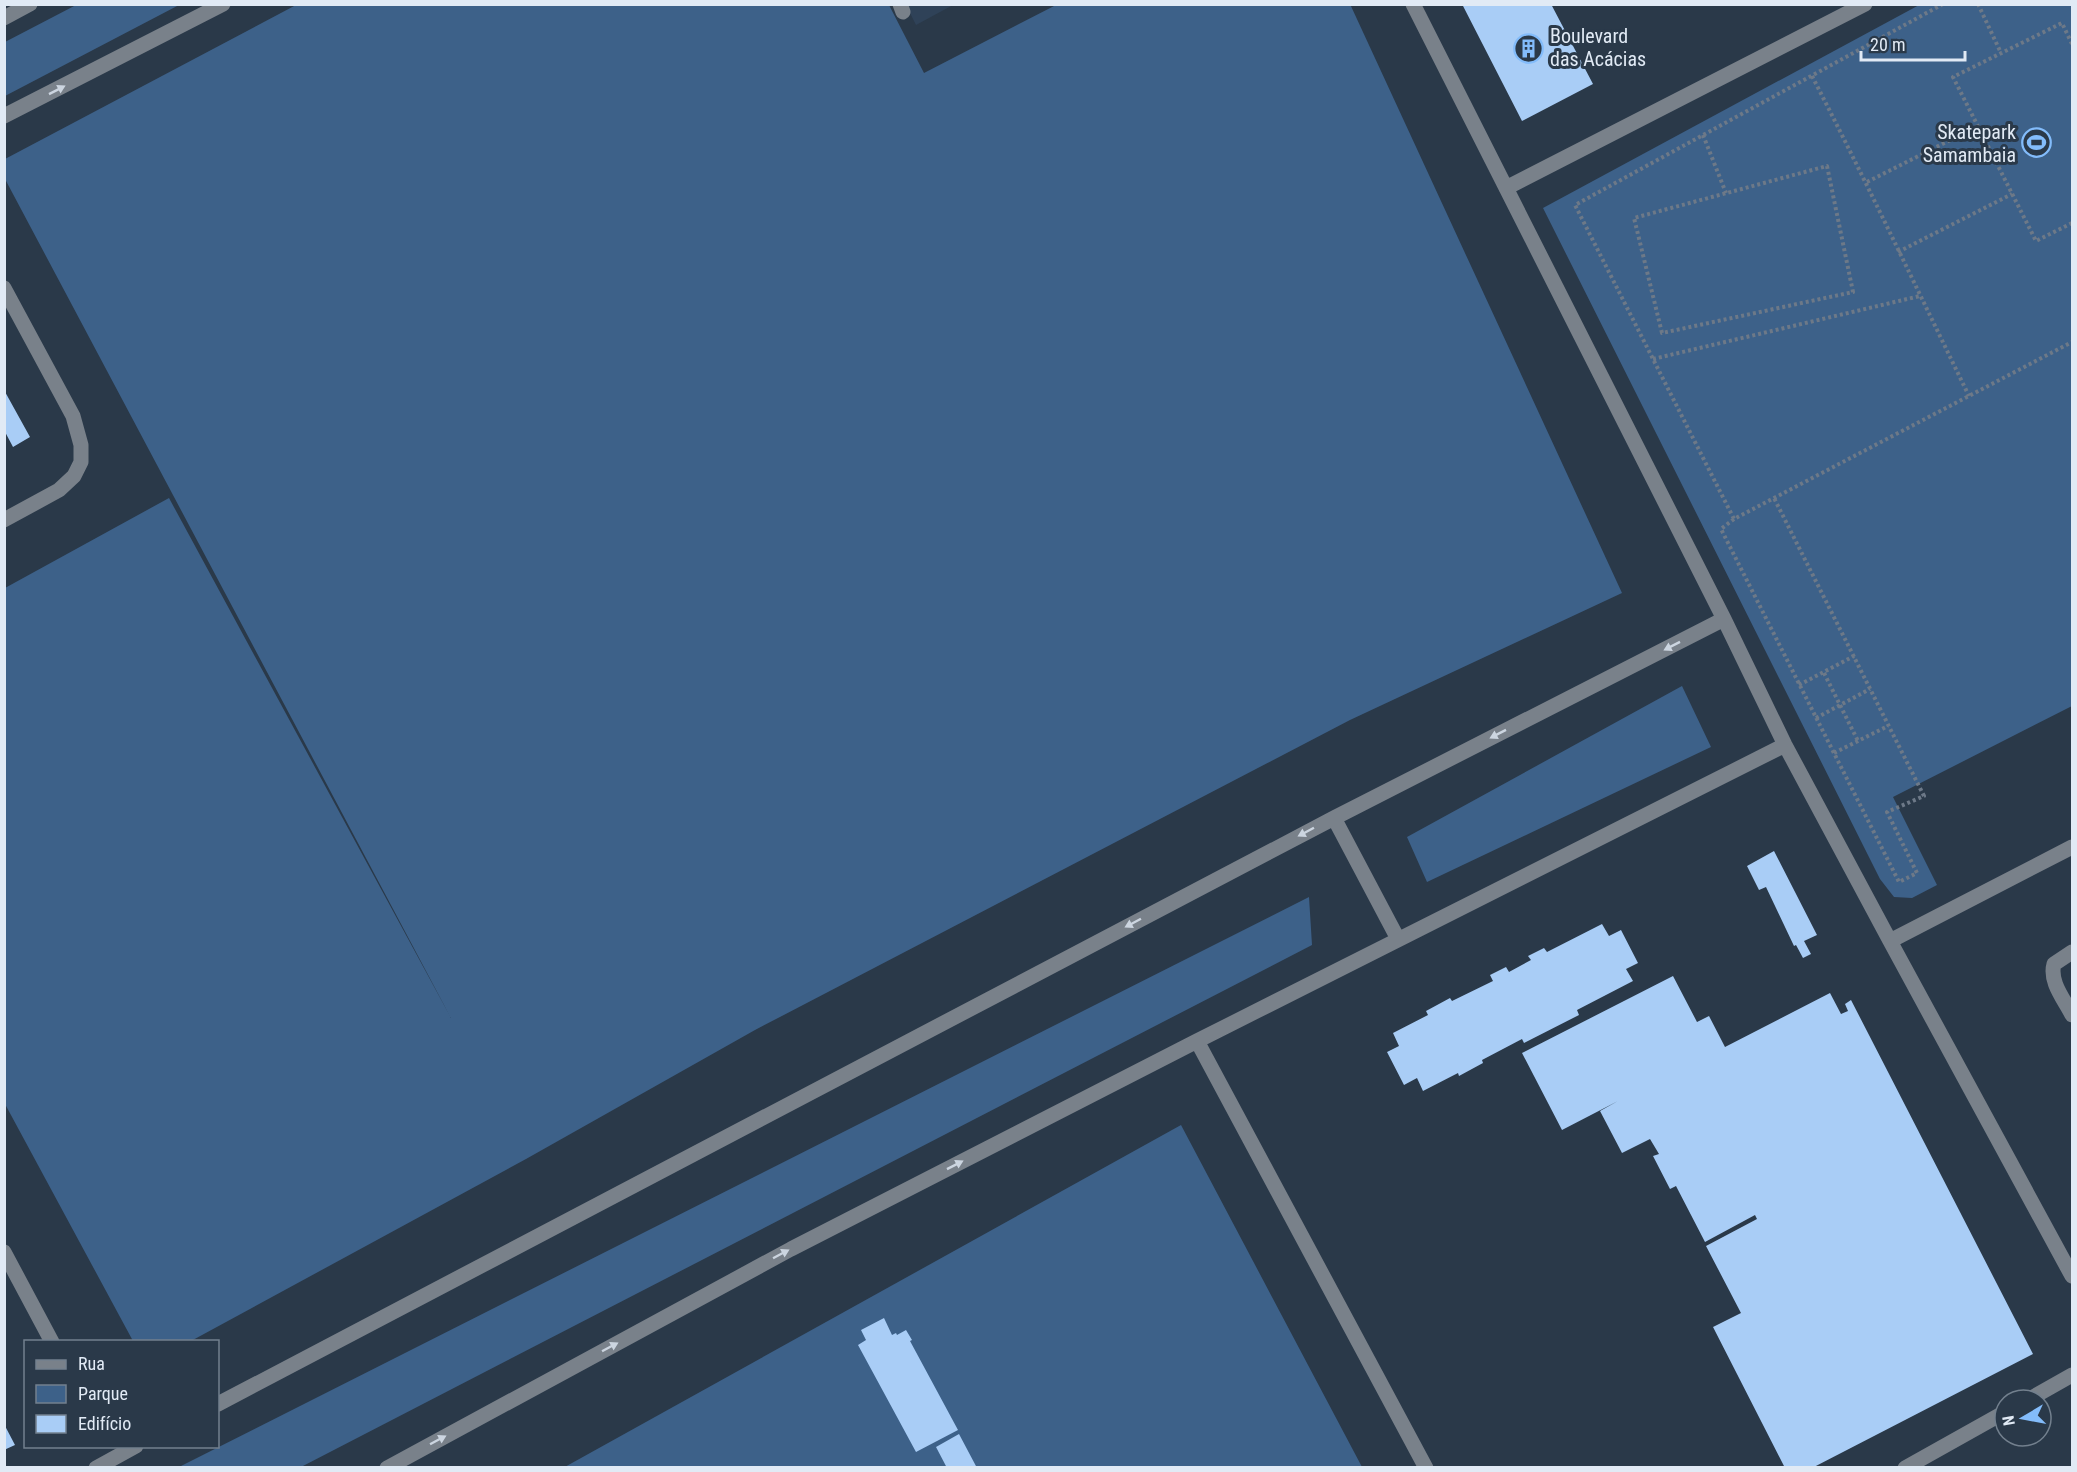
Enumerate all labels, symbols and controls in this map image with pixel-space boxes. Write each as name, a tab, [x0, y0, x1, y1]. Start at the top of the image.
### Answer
place label: Boulevard das Acácias	[1550, 24, 1646, 71]
scale bar	[1861, 24, 1964, 62]
building icon: Boulevard das Acácias	[1513, 32, 1545, 64]
text: 20 m	[1870, 34, 1905, 55]
one-way arrow	[48, 85, 65, 94]
place label: Skatepark Samambaia	[1923, 120, 2016, 167]
sports icon: Skatepark Samambaia	[2021, 127, 2053, 159]
one-way arrow	[1664, 641, 1681, 651]
one-way arrow	[1490, 729, 1507, 739]
one-way arrow	[1297, 827, 1314, 837]
one-way arrow	[1125, 918, 1142, 928]
one-way arrow	[946, 1160, 963, 1170]
one-way arrow	[773, 1249, 790, 1259]
legend	[24, 1340, 219, 1448]
one-way arrow	[602, 1342, 619, 1352]
text: Rua	[78, 1353, 105, 1374]
text: Parque	[78, 1383, 128, 1404]
north arrow	[1993, 1388, 2053, 1448]
text: Edifício	[78, 1413, 131, 1434]
text: N	[1999, 1414, 2019, 1427]
one-way arrow	[430, 1435, 447, 1445]

